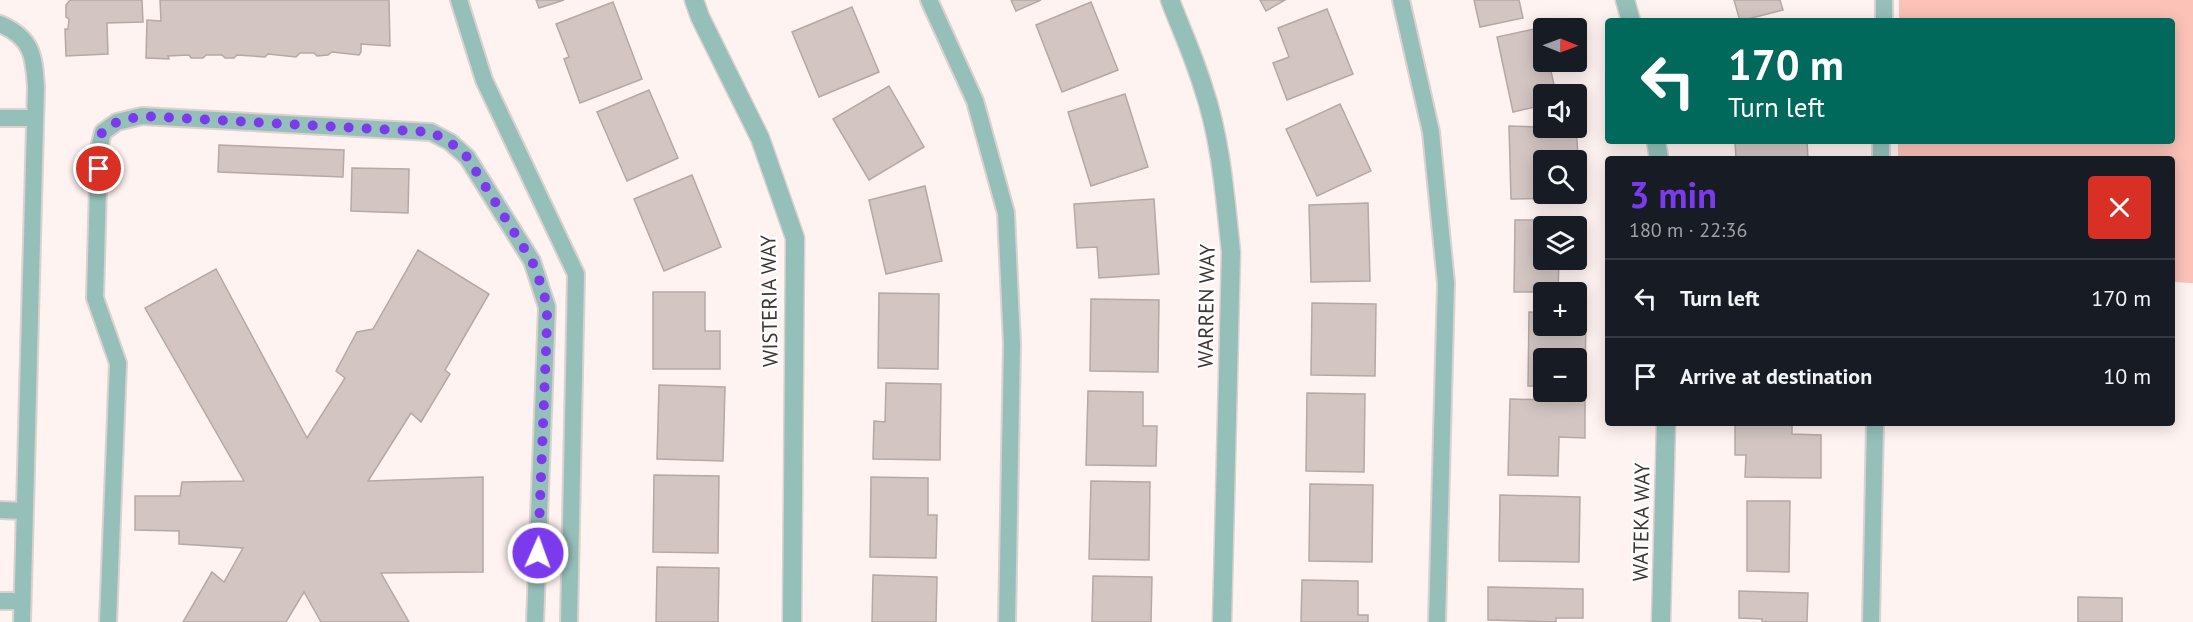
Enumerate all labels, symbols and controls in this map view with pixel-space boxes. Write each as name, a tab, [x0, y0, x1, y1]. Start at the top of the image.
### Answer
north arrow	[1533, 18, 1587, 72]
map controls	[1533, 18, 1587, 402]
text: 170 m	[1728, 37, 1844, 92]
icon: left	[1629, 42, 1707, 120]
button: sound	[1533, 84, 1587, 138]
text: Turn left	[1728, 90, 1825, 124]
pin	[73, 143, 124, 194]
button: search	[1533, 150, 1587, 204]
icon: arrive	[82, 152, 115, 185]
text: 3 min	[1629, 171, 1717, 218]
button: close	[2088, 176, 2151, 239]
button: layers	[1533, 216, 1587, 270]
text: 180 m · 22:36	[1629, 217, 1747, 243]
street label: WISTERIA WAY	[754, 234, 784, 367]
street label: WARREN WAY	[1191, 243, 1221, 368]
button: +	[1533, 282, 1587, 336]
icon: left	[1629, 282, 1662, 315]
text: Turn left	[1680, 284, 1760, 312]
text: 170 m	[2091, 284, 2151, 312]
button: −	[1533, 348, 1587, 402]
icon: arrive	[1629, 360, 1662, 393]
text: Arrive at destination	[1680, 362, 1872, 390]
text: 10 m	[2103, 362, 2151, 390]
street label: WATEKA WAY	[1626, 462, 1656, 582]
position arrow	[506, 521, 570, 585]

